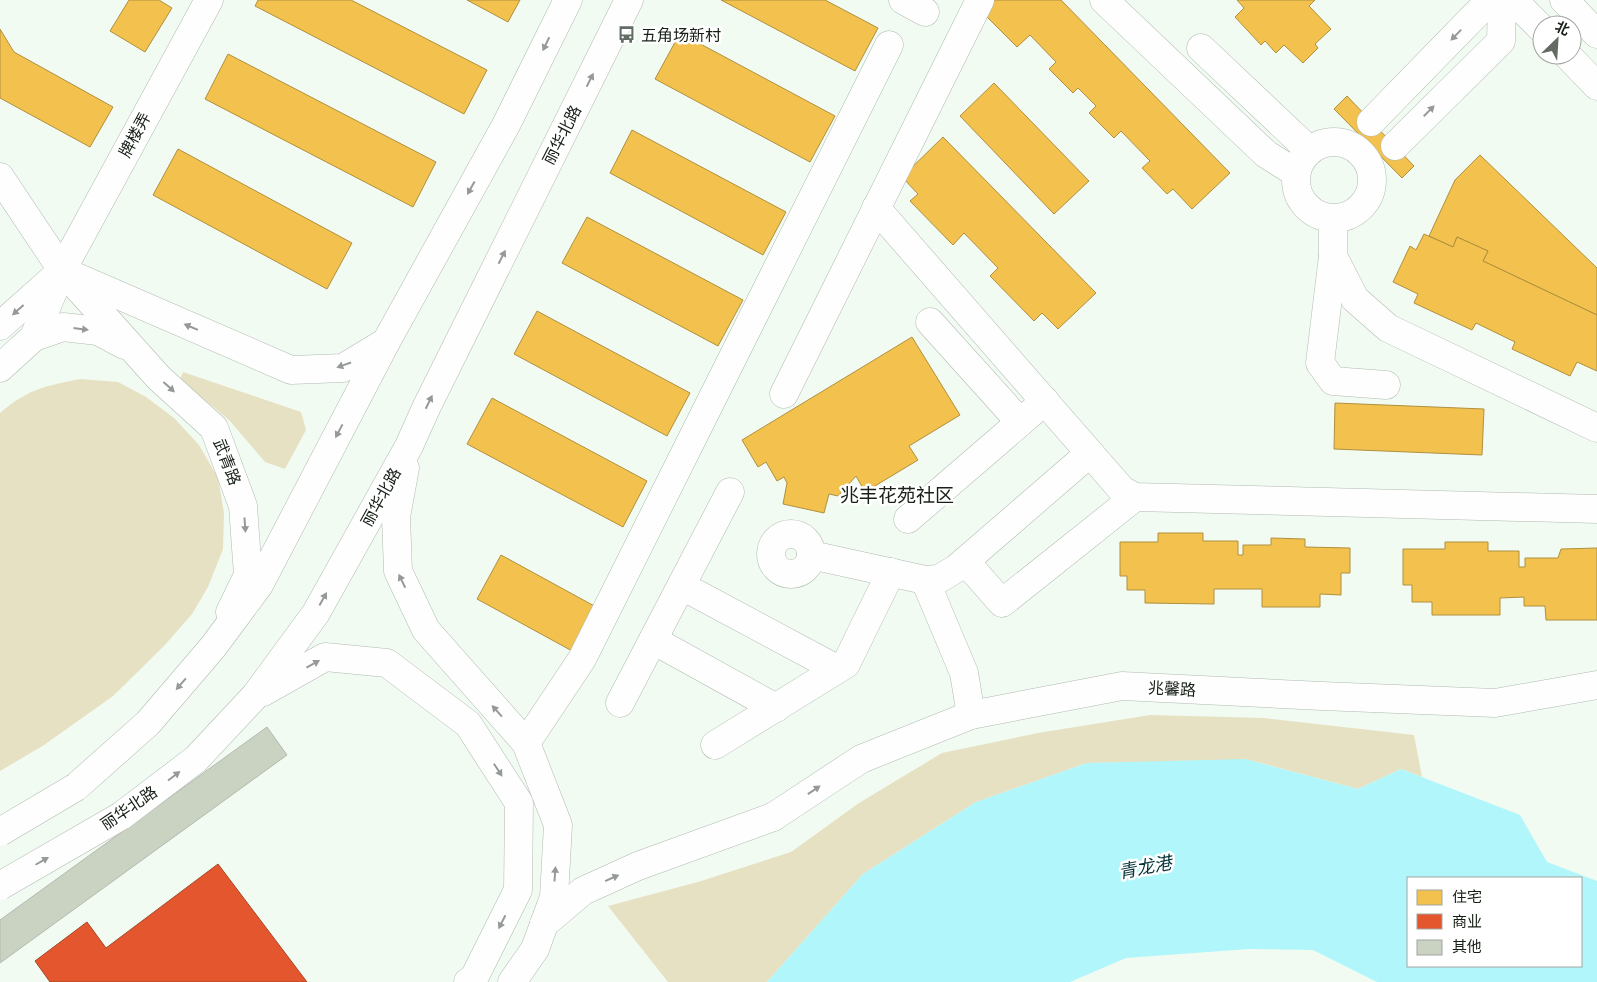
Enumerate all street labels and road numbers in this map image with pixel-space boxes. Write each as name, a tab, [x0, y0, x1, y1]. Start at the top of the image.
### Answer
street label: 丽华北路	[539, 102, 585, 168]
street label: 牌楼弄	[115, 109, 155, 161]
street label: 武青路	[210, 436, 244, 488]
street label: 丽华北路	[357, 464, 405, 530]
street label: 兆馨路	[1148, 678, 1196, 700]
street label: 丽华北路	[97, 782, 161, 834]

